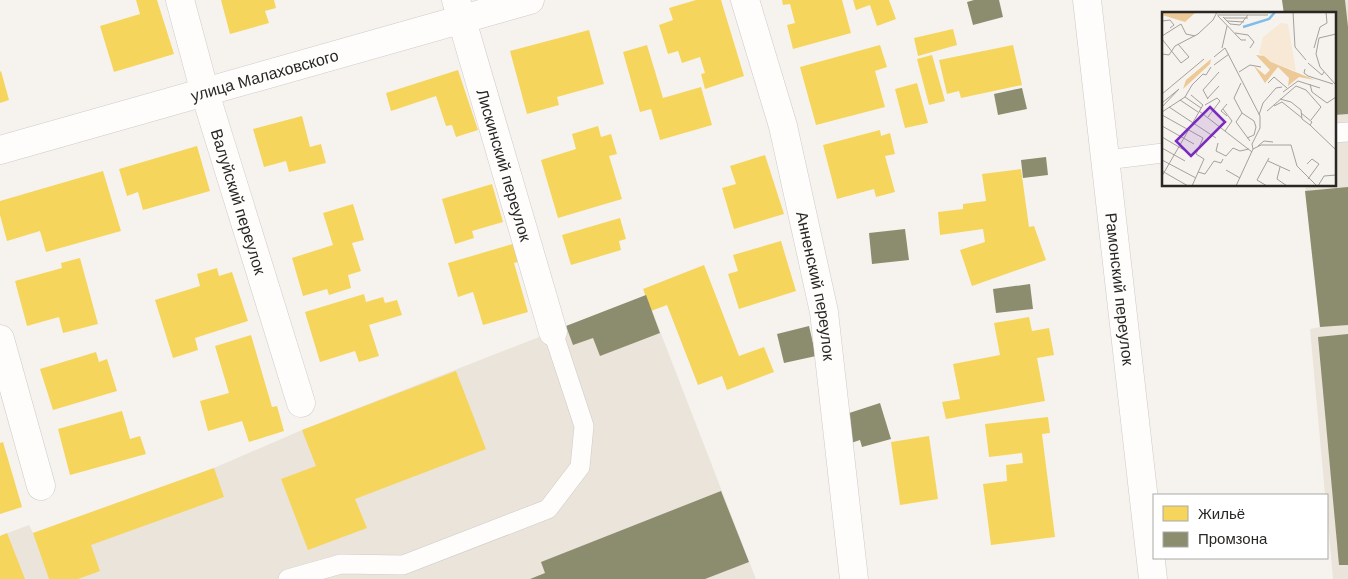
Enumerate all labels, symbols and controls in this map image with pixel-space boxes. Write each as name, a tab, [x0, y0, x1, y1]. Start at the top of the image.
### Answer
inset map	[1162, 12, 1336, 186]
street label: улица Малаховского	[189, 47, 341, 105]
street label: Лискинский переулок	[473, 87, 534, 244]
street label: Валуйский переулок	[208, 127, 269, 278]
street label: Анненский переулок	[793, 210, 838, 362]
street label: Рамонский переулок	[1102, 212, 1137, 367]
legend	[1153, 494, 1328, 559]
text: Жильё	[1198, 505, 1245, 522]
text: Промзона	[1198, 530, 1268, 547]

